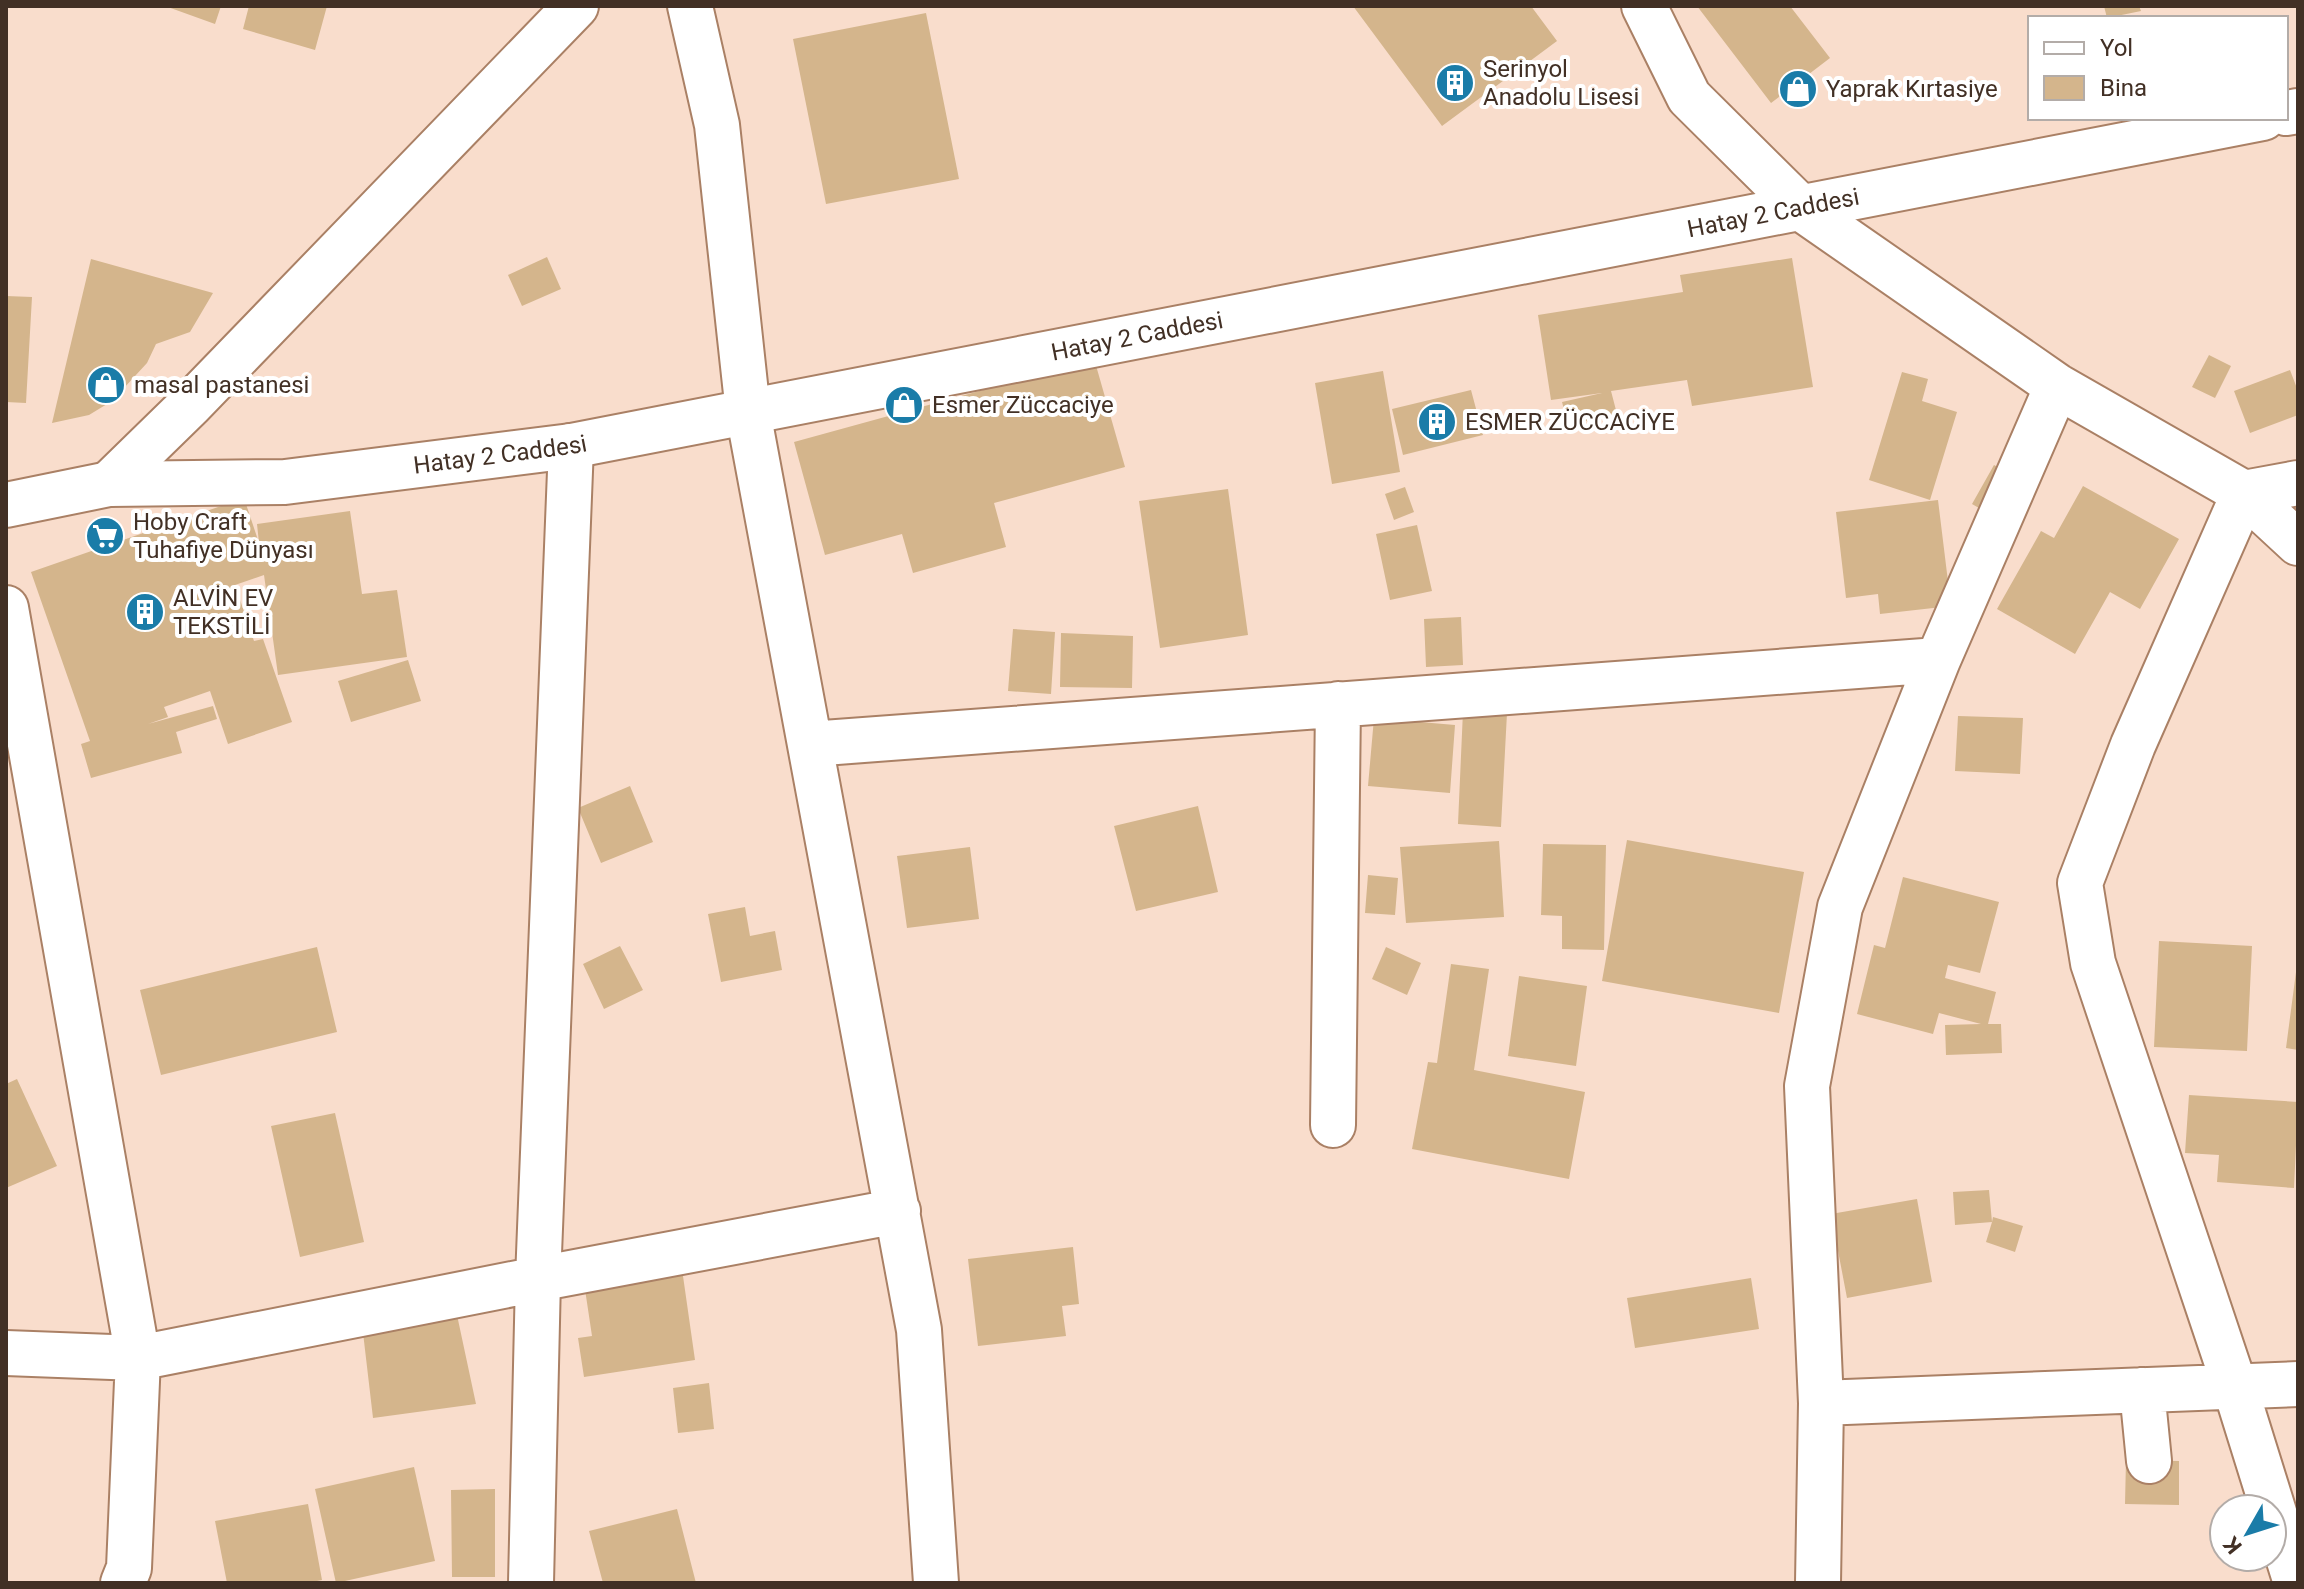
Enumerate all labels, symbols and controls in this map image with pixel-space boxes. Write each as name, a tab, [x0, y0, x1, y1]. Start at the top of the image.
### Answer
legend	[2028, 16, 2288, 120]
text: Yol	[2100, 34, 2133, 62]
place label: Serinyol Anadolu Lisesi	[1483, 55, 1639, 111]
building icon: Serinyol Anadolu Lisesi	[1434, 62, 1476, 104]
shop icon: Yaprak Kırtasiye	[1777, 68, 1819, 110]
text: Bina	[2100, 74, 2147, 102]
place label: Yaprak Kırtasiye	[1826, 75, 1998, 103]
street label: Hatay 2 Caddesi	[1685, 183, 1862, 243]
street label: Hatay 2 Caddesi	[1049, 306, 1225, 367]
shop icon: masal pastanesi	[85, 364, 127, 406]
place label: masal pastanesi	[134, 371, 309, 399]
shop icon: Esmer Züccaciye	[883, 384, 925, 426]
place label: Esmer Züccaciye	[932, 391, 1114, 419]
building icon: ESMER ZÜCCACİYE	[1416, 401, 1458, 443]
place label: ESMER ZÜCCACİYE	[1465, 408, 1675, 436]
street label: Hatay 2 Caddesi	[412, 429, 589, 480]
place label: Hoby Craft Tuhafiye Dünyası	[133, 508, 314, 564]
supermarket icon: Hoby Craft Tuhafiye Dünyası	[84, 515, 126, 557]
place label: ALVİN EV TEKSTİLİ	[173, 584, 273, 640]
building icon: ALVİN EV TEKSTİLİ	[124, 591, 166, 633]
north arrow	[2208, 1493, 2288, 1573]
text: K	[2218, 1531, 2247, 1559]

